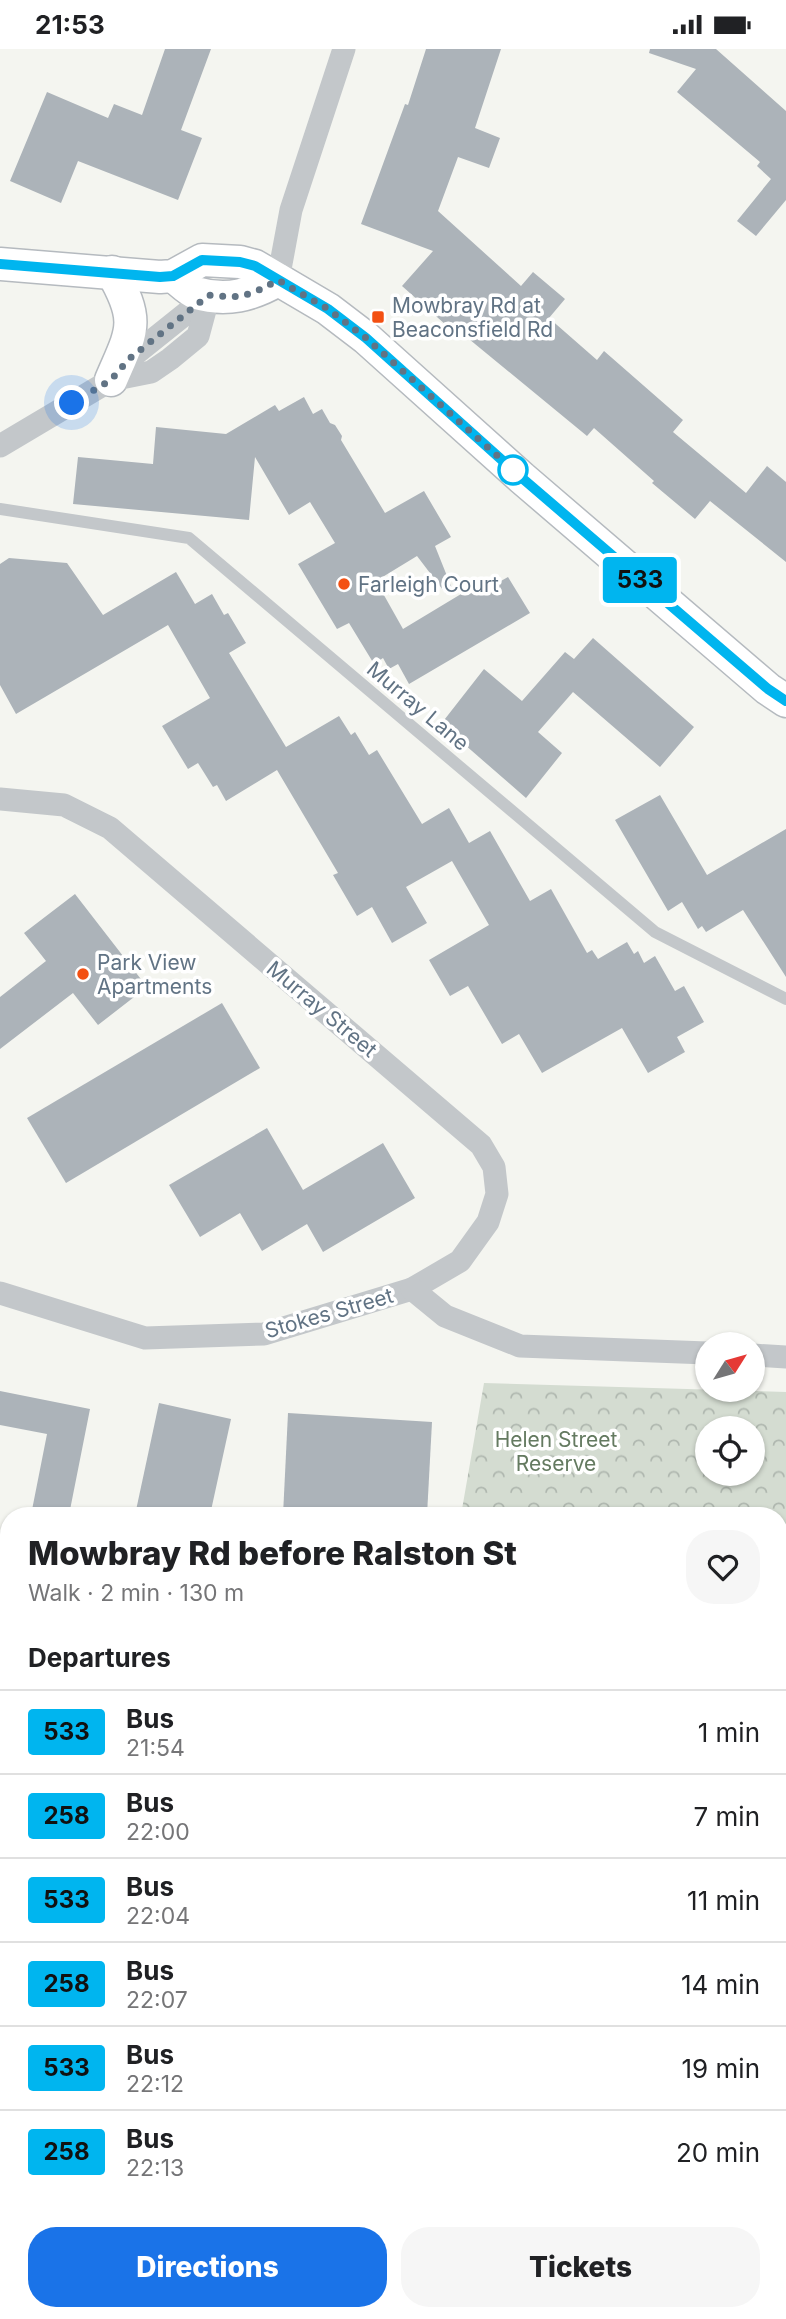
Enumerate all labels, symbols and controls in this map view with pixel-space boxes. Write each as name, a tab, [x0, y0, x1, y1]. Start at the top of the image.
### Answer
text: 21:53	[35, 9, 105, 40]
place label: Mowbray Rd at Beaconsfield Rd	[392, 293, 553, 342]
marker: Mowbray Rd at Beaconsfield Rd	[370, 309, 386, 325]
your location	[54, 385, 89, 420]
unlabelled marker	[498, 455, 528, 485]
line badge: 533	[600, 557, 680, 603]
text: 533	[617, 565, 663, 594]
place label: Farleigh Court	[358, 572, 499, 597]
marker: Farleigh Court	[336, 576, 352, 592]
street label: Murray Lane	[362, 656, 474, 756]
place label: Park View Apartments	[97, 950, 212, 999]
street label: Murray Street	[262, 956, 382, 1062]
marker: Park View Apartments	[75, 966, 91, 982]
street label: Stokes Street	[262, 1283, 396, 1343]
north arrow	[695, 1332, 765, 1402]
map controls	[695, 1332, 765, 1486]
button: locate	[695, 1416, 765, 1486]
park label: Helen Street Reserve	[495, 1427, 618, 1476]
button: heart	[686, 1530, 760, 1604]
text: Mowbray Rd before Ralston St	[28, 1533, 517, 1573]
text: Walk · 2 min · 130 m	[28, 1579, 244, 1607]
text: Departures	[28, 1642, 171, 1673]
text: Bus	[126, 1703, 174, 1734]
text: 533	[43, 1717, 90, 1746]
text: 1 min	[698, 1717, 760, 1748]
text: 21:54	[126, 1734, 185, 1762]
text: Bus	[126, 1787, 174, 1818]
text: 258	[43, 1801, 90, 1830]
text: 7 min	[694, 1801, 760, 1832]
text: 22:00	[126, 1818, 190, 1846]
text: Bus	[126, 1871, 174, 1902]
text: 533	[43, 1885, 90, 1914]
text: 11 min	[687, 1885, 760, 1916]
text: 22:04	[126, 1902, 190, 1930]
text: Bus	[126, 1955, 174, 1986]
text: 258	[43, 1969, 90, 1998]
text: 14 min	[681, 1969, 760, 2000]
text: 22:07	[126, 1986, 188, 2014]
text: Bus	[126, 2039, 174, 2070]
text: 533	[43, 2053, 90, 2082]
text: 19 min	[682, 2053, 760, 2084]
text: 22:12	[126, 2070, 184, 2098]
text: Bus	[126, 2123, 174, 2154]
text: 258	[43, 2137, 90, 2166]
text: 20 min	[676, 2137, 760, 2168]
text: 22:13	[126, 2154, 184, 2182]
button: Directions	[28, 2227, 387, 2307]
button: Tickets	[401, 2227, 760, 2307]

